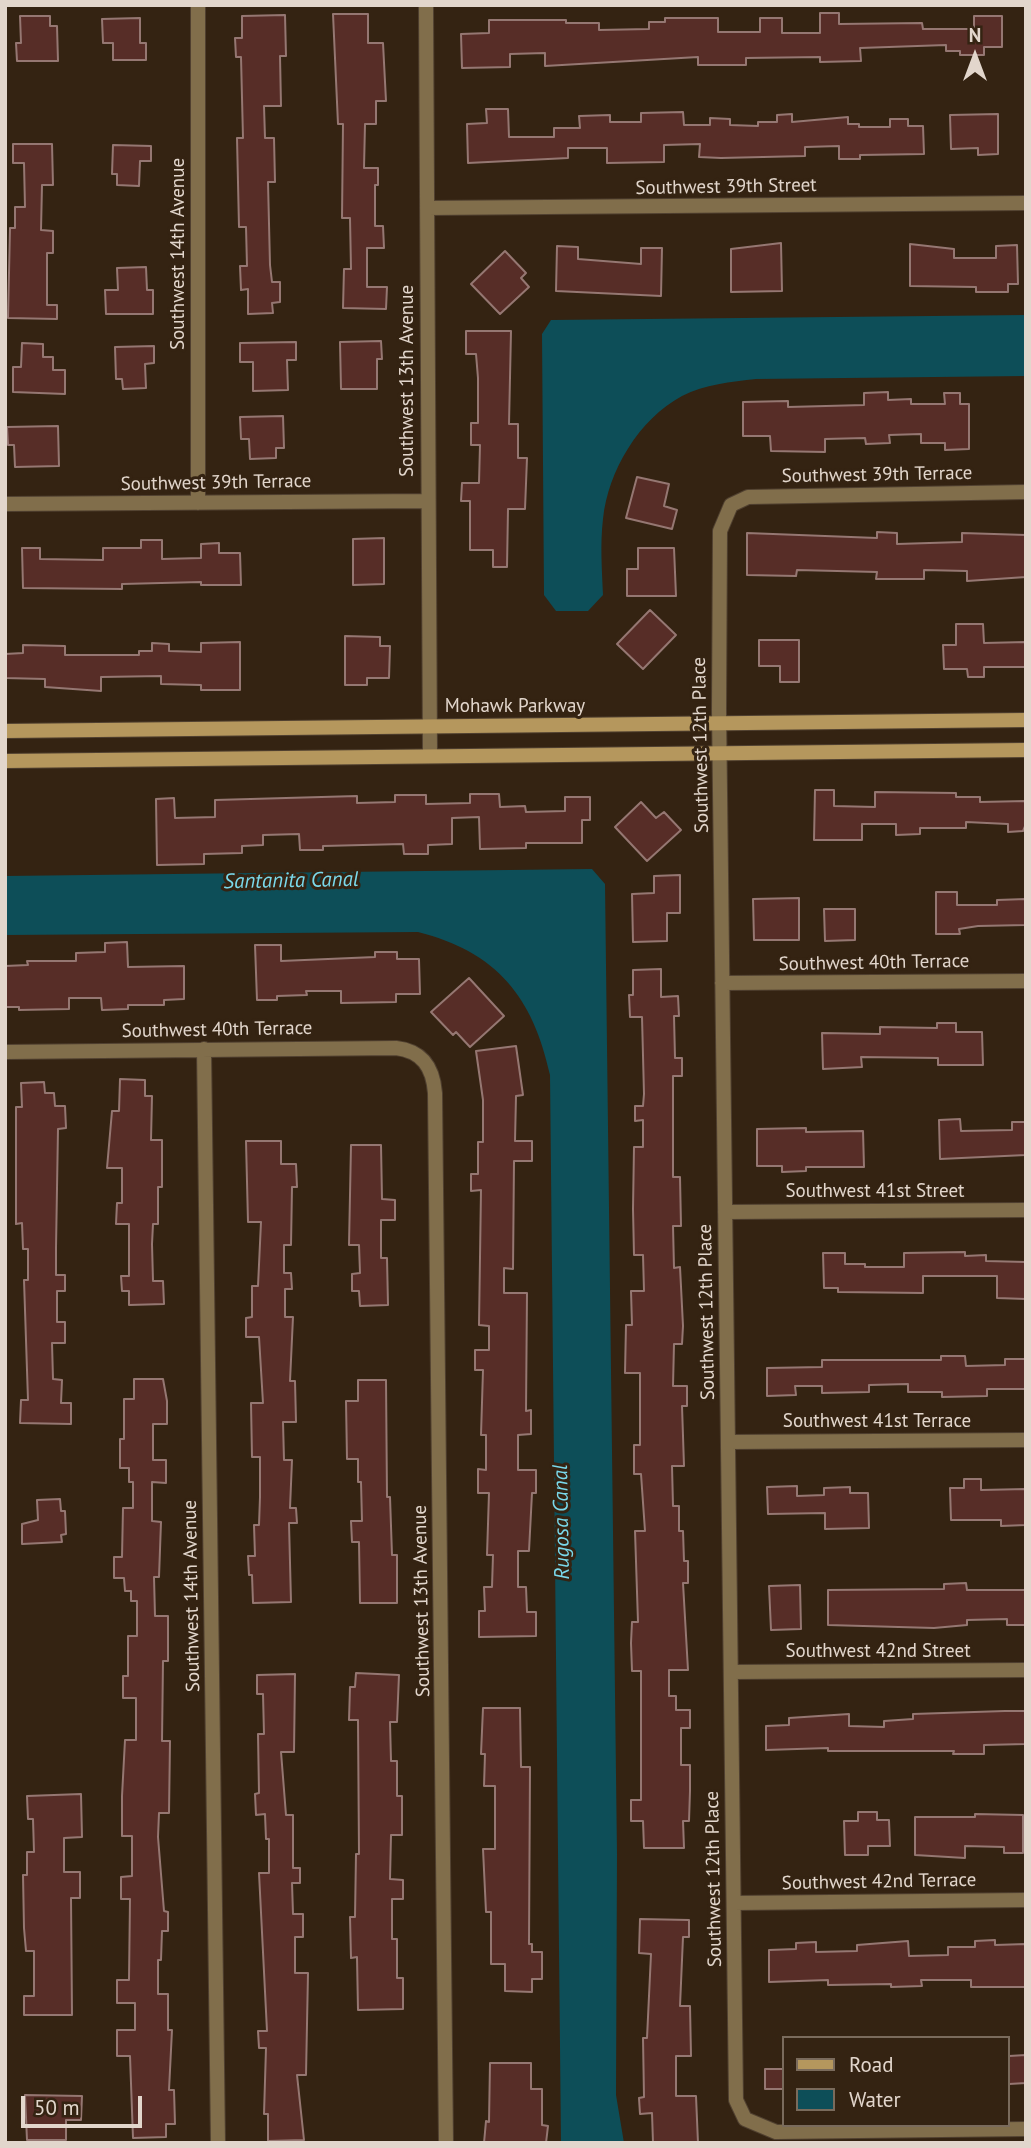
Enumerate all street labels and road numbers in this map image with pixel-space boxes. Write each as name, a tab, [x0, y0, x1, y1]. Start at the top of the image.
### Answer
street label: Southwest 14th Avenue	[168, 158, 190, 350]
street label: Southwest 39th Street	[635, 174, 817, 200]
street label: Southwest 13th Avenue	[397, 285, 419, 477]
street label: Southwest 39th Terrace	[781, 462, 973, 488]
street label: Southwest 39th Terrace	[120, 470, 312, 496]
street label: Southwest 12th Place	[688, 657, 714, 833]
street label: Mohawk Parkway	[445, 696, 585, 718]
street label: Southwest 40th Terrace	[778, 950, 970, 976]
street label: Southwest 40th Terrace	[121, 1017, 313, 1043]
street label: Southwest 41st Street	[785, 1181, 965, 1203]
street label: Southwest 12th Place	[694, 1224, 720, 1400]
street label: Southwest 41st Terrace	[783, 1411, 971, 1433]
street label: Southwest 14th Avenue	[179, 1500, 205, 1692]
street label: Southwest 13th Avenue	[409, 1505, 435, 1697]
street label: Southwest 42nd Street	[785, 1641, 971, 1663]
street label: Southwest 12th Place	[701, 1791, 727, 1967]
street label: Southwest 42nd Terrace	[782, 1869, 976, 1895]

